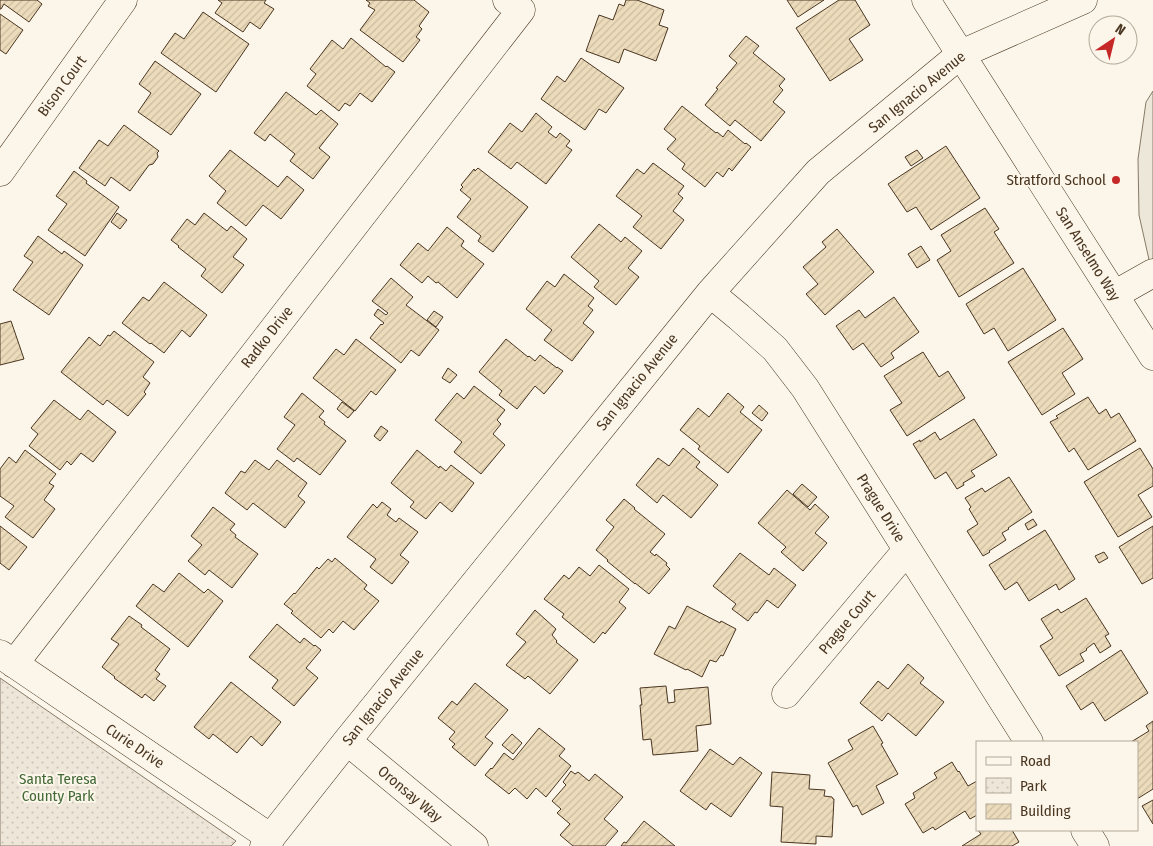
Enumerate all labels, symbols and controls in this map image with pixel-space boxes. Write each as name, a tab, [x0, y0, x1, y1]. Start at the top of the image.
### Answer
north arrow	[1088, 15, 1138, 65]
text: N	[1112, 20, 1128, 39]
street label: San Ignacio Avenue	[865, 48, 969, 136]
street label: Bison Court	[34, 52, 90, 120]
place label: Stratford School	[1006, 171, 1106, 189]
marker: Stratford School	[1110, 174, 1122, 186]
street label: San Anselmo Way	[1052, 204, 1124, 305]
street label: Radko Drive	[237, 303, 297, 371]
street label: San Ignacio Avenue	[593, 330, 681, 434]
street label: Prague Drive	[853, 471, 909, 545]
street label: Prague Court	[815, 586, 879, 658]
street label: San Ignacio Avenue	[339, 645, 427, 749]
street label: Curie Drive	[102, 720, 168, 772]
legend	[976, 741, 1138, 831]
text: Road	[1020, 752, 1051, 770]
street label: Oronsay Way	[374, 762, 446, 826]
park label: Santa Teresa County Park	[19, 770, 97, 805]
text: Park	[1020, 777, 1047, 795]
text: Building	[1020, 802, 1071, 820]

